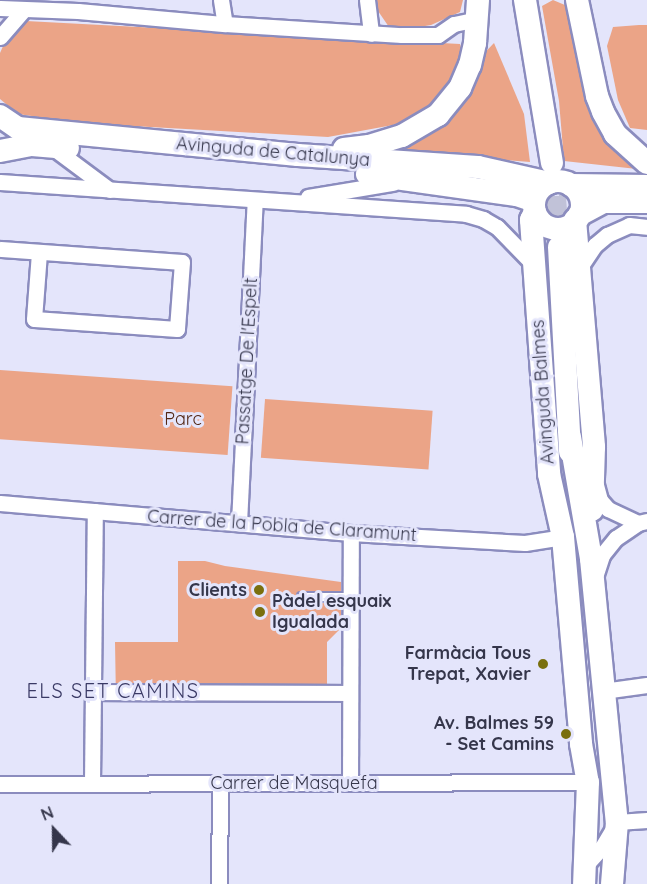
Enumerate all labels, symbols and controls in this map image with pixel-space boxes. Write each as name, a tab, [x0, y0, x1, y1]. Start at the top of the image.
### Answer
street label: Avinguda de Catalunya	[175, 133, 371, 171]
street label: Passatge De l'Espelt	[232, 277, 262, 445]
street label: Avinguda Balmes	[527, 319, 559, 465]
park label: Parc	[164, 408, 202, 430]
street label: Carrer de la Pobla de Claramunt	[147, 506, 417, 546]
place label: Clients	[189, 579, 247, 601]
marker: Clients	[252, 583, 266, 597]
place label: Pàdel esquaix Igualada	[272, 591, 391, 634]
marker: Pàdel esquaix Igualada	[253, 605, 267, 619]
place label: Farmàcia Tous Trepat, Xavier	[405, 643, 531, 686]
marker: Farmàcia Tous Trepat, Xavier	[536, 657, 550, 671]
district label: ELS SET CAMINS	[26, 678, 200, 702]
place label: Av. Balmes 59 - Set Camins	[434, 713, 554, 756]
marker: Av. Balmes 59 - Set Camins	[559, 727, 573, 741]
street label: Carrer de Masquefa	[210, 772, 378, 794]
north arrow	[24, 800, 84, 860]
text: N	[38, 802, 56, 825]

